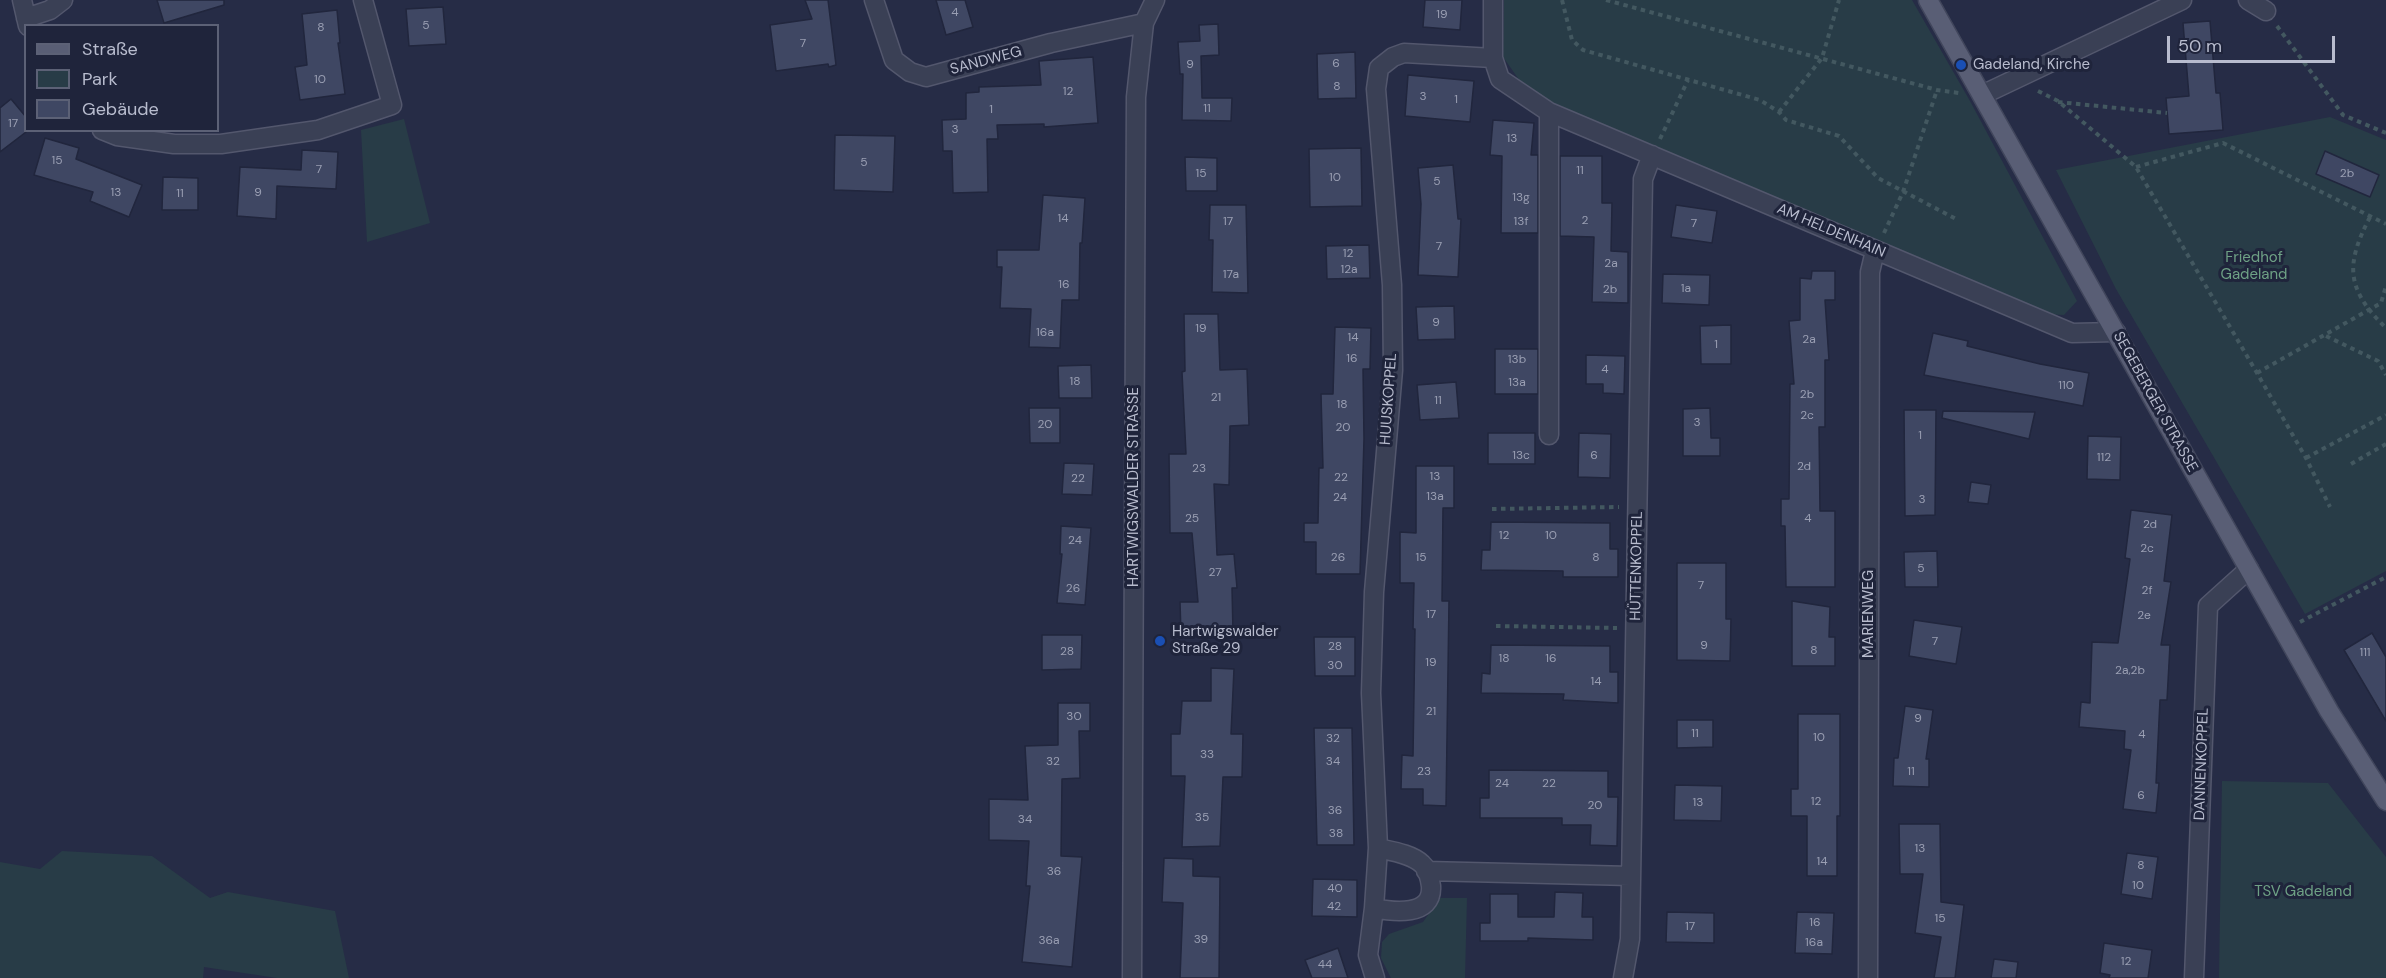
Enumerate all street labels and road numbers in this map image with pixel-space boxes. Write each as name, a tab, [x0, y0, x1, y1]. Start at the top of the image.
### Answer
street label: SANDWEG	[948, 43, 1024, 79]
street label: AM HELDENHAIN	[1774, 200, 1888, 262]
street label: SEGEBERGER STRASSE	[2109, 329, 2201, 475]
street label: HUUSKOPPEL	[1377, 352, 1401, 446]
street label: HARTWIGSWALDER STRASSE	[1125, 387, 1143, 587]
street label: HÜTTENKOPPEL	[1627, 511, 1647, 621]
street label: MARIENWEG	[1860, 570, 1878, 658]
street label: DANNENKOPPEL	[2191, 707, 2213, 821]

